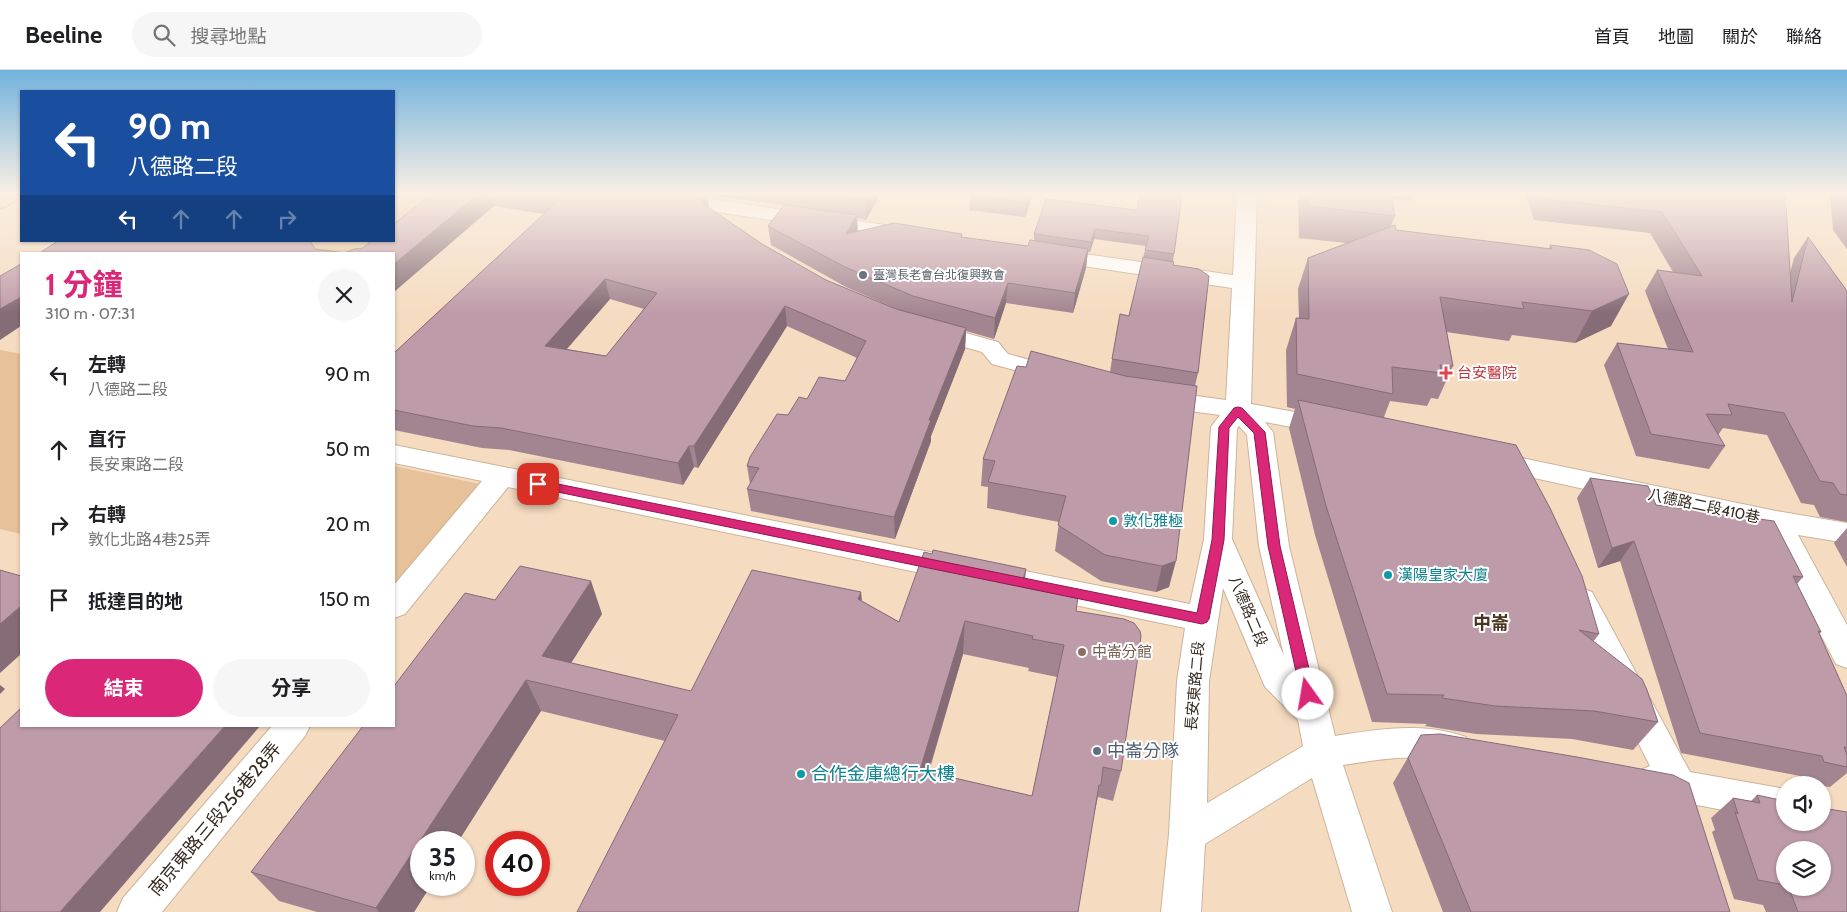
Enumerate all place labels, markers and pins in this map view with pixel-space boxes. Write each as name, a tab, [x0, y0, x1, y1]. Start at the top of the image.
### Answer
place label: 臺灣長老會台北復興教會	[873, 267, 1005, 282]
marker: 臺灣長老會台北復興教會	[857, 269, 869, 281]
place label: 台安醫院	[1457, 364, 1517, 382]
marker: 台安醫院	[1439, 366, 1453, 380]
pin	[517, 463, 559, 505]
place label: 敦化雅極	[1123, 512, 1183, 530]
marker: 敦化雅極	[1107, 515, 1119, 527]
place label: 漢陽皇家大廈	[1398, 566, 1488, 584]
marker: 漢陽皇家大廈	[1382, 569, 1394, 581]
place label: 中崙分館	[1092, 643, 1152, 661]
marker: 中崙分館	[1076, 646, 1088, 658]
place label: 中崙分隊	[1107, 740, 1179, 762]
marker: 中崙分隊	[1091, 745, 1103, 757]
place label: 合作金庫總行大樓	[811, 763, 955, 785]
marker: 合作金庫總行大樓	[795, 768, 807, 780]

